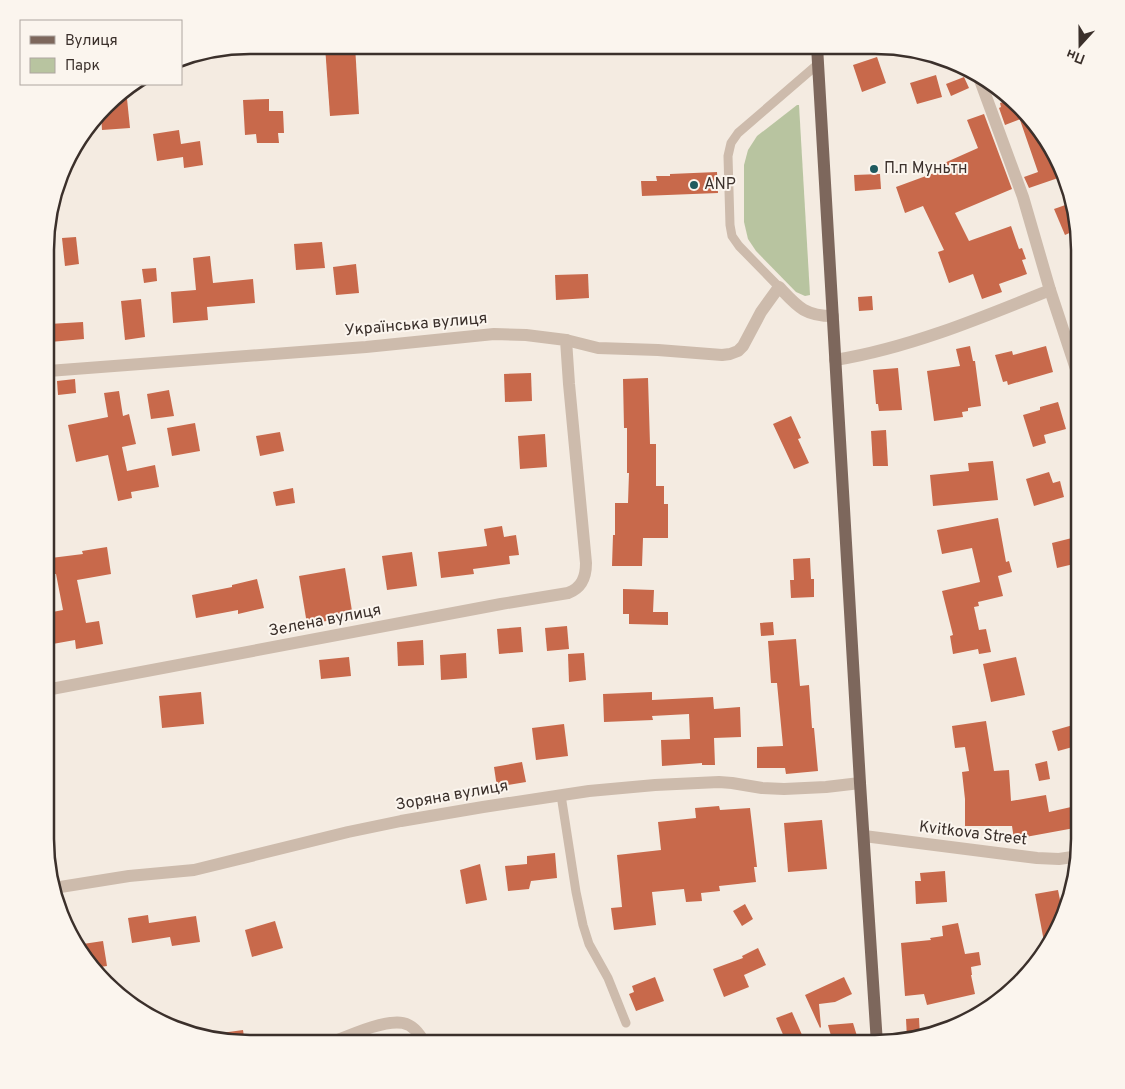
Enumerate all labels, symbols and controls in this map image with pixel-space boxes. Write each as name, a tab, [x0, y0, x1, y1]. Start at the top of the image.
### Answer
legend	[20, 20, 182, 85]
north arrow	[1055, 20, 1105, 70]
text: Вулиця	[65, 32, 118, 51]
text: Пн	[1064, 44, 1088, 67]
text: Парк	[65, 57, 100, 76]
place label: П.п Муньтн	[884, 159, 967, 179]
marker: П.п Муньтн	[868, 163, 880, 175]
place label: ANP	[704, 175, 736, 195]
marker: ANP	[688, 179, 700, 191]
street label: Українська вулиця	[344, 309, 488, 341]
street label: Зелена вулиця	[267, 600, 383, 642]
street label: Зоряна вулиця	[394, 776, 510, 816]
street label: Kvitkova Street	[918, 817, 1028, 851]

